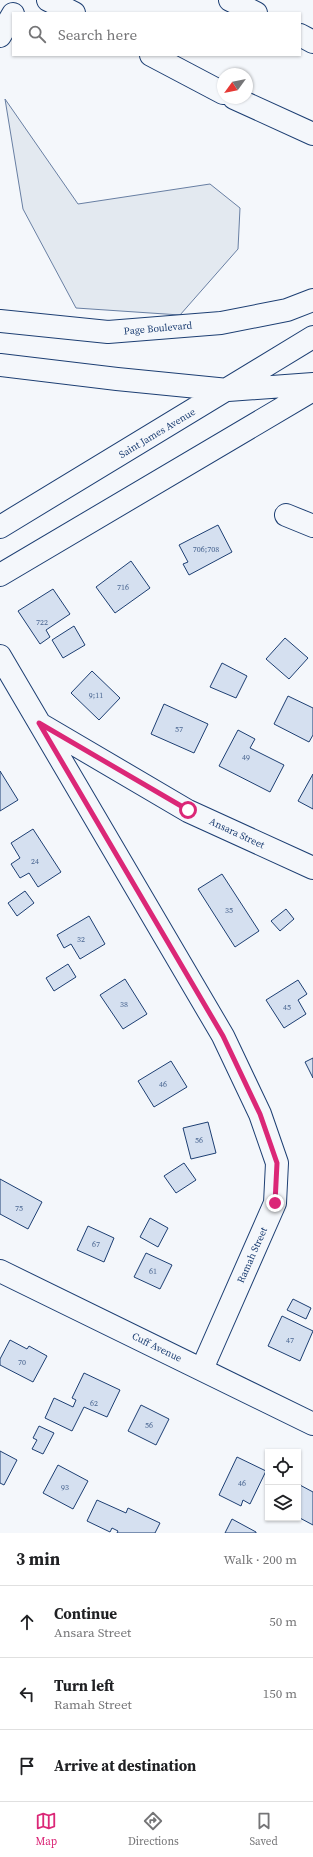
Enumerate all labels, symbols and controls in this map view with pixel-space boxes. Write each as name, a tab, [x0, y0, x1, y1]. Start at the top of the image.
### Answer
search box	[12, 12, 301, 56]
icon: search	[26, 23, 48, 45]
text: Search here	[58, 24, 137, 45]
north arrow	[217, 68, 253, 104]
street label: Page Boulevard	[123, 319, 193, 337]
street label: Saint James Avenue	[116, 405, 198, 461]
house number: 706;708	[193, 544, 219, 555]
house number: 716	[117, 582, 129, 593]
house number: 722	[36, 617, 48, 628]
house number: 9;11	[89, 690, 103, 701]
house number: 57	[175, 724, 183, 735]
house number: 49	[242, 752, 250, 763]
route start	[179, 801, 197, 819]
street label: Ansara Street	[207, 815, 267, 852]
house number: 24	[31, 856, 39, 867]
house number: 35	[225, 905, 233, 916]
house number: 32	[77, 934, 85, 945]
house number: 38	[120, 999, 128, 1010]
house number: 45	[283, 1002, 291, 1013]
house number: 46	[159, 1079, 167, 1090]
house number: 56	[195, 1135, 203, 1146]
route end	[266, 1194, 284, 1212]
house number: 75	[15, 1203, 23, 1214]
street label: Ramah Street	[234, 1224, 270, 1285]
house number: 67	[92, 1239, 100, 1250]
house number: 61	[149, 1266, 157, 1277]
street label: Cuff Avenue	[130, 1329, 184, 1365]
house number: 47	[286, 1335, 294, 1346]
house number: 70	[18, 1357, 26, 1368]
house number: 62	[90, 1398, 98, 1409]
house number: 56	[145, 1420, 153, 1431]
map controls	[265, 1449, 301, 1521]
button: locate	[265, 1449, 301, 1485]
house number: 46	[238, 1478, 246, 1489]
house number: 93	[61, 1482, 69, 1493]
button: layers	[265, 1485, 301, 1521]
text: 3 min	[16, 1547, 60, 1571]
text: Walk · 200 m	[224, 1551, 297, 1568]
text: Continue	[54, 1603, 117, 1624]
icon: ahead	[16, 1611, 38, 1633]
text: 50 m	[269, 1613, 297, 1630]
text: Ansara Street	[54, 1624, 131, 1641]
text: Turn left	[54, 1675, 114, 1696]
icon: left	[16, 1683, 38, 1705]
text: 150 m	[263, 1685, 297, 1702]
text: Ramah Street	[54, 1696, 132, 1713]
icon: arrive	[16, 1755, 38, 1777]
text: Arrive at destination	[54, 1755, 196, 1776]
tab: Map	[35, 1810, 57, 1849]
tab: Directions	[128, 1810, 179, 1849]
tab: Saved	[249, 1810, 278, 1849]

